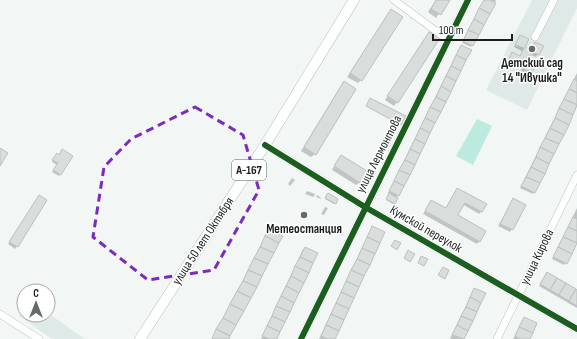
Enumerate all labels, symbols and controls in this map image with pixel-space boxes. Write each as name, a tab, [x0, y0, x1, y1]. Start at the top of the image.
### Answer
scale bar	[433, 16, 512, 42]
text: 100 m	[439, 23, 464, 38]
marker: Детский сад 14 "Ивушка"	[527, 44, 537, 54]
place label: Детский сад 14 "Ивушка"	[501, 55, 563, 86]
street label: улица Лермонтова	[353, 112, 405, 196]
road number: А-167	[232, 160, 266, 180]
street label: улица 50 лет Октября	[169, 194, 237, 288]
street label: Кумской переулок	[387, 202, 465, 256]
marker: Метеостанция	[299, 210, 309, 220]
place label: Метеостанция	[266, 221, 342, 237]
street label: улица Кирова	[517, 227, 557, 287]
north arrow	[16, 283, 56, 323]
text: С	[33, 287, 39, 300]

